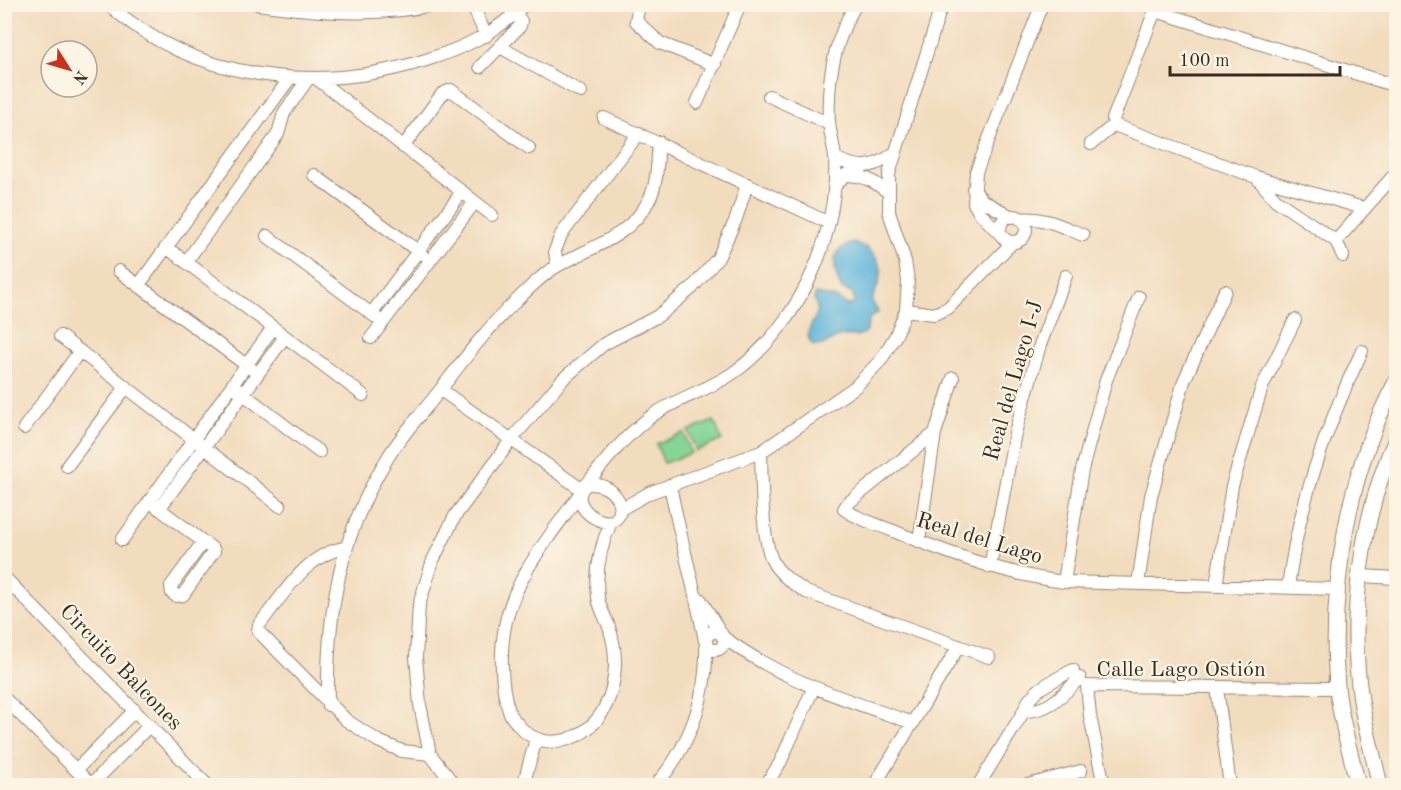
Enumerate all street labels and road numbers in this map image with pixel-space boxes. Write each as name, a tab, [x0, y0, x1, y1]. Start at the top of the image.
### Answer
street label: Real del Lago I-J	[980, 298, 1047, 463]
street label: Real del Lago	[914, 509, 1045, 569]
street label: Circuito Balcones	[55, 600, 186, 735]
street label: Calle Lago Ostión	[1096, 659, 1266, 681]

